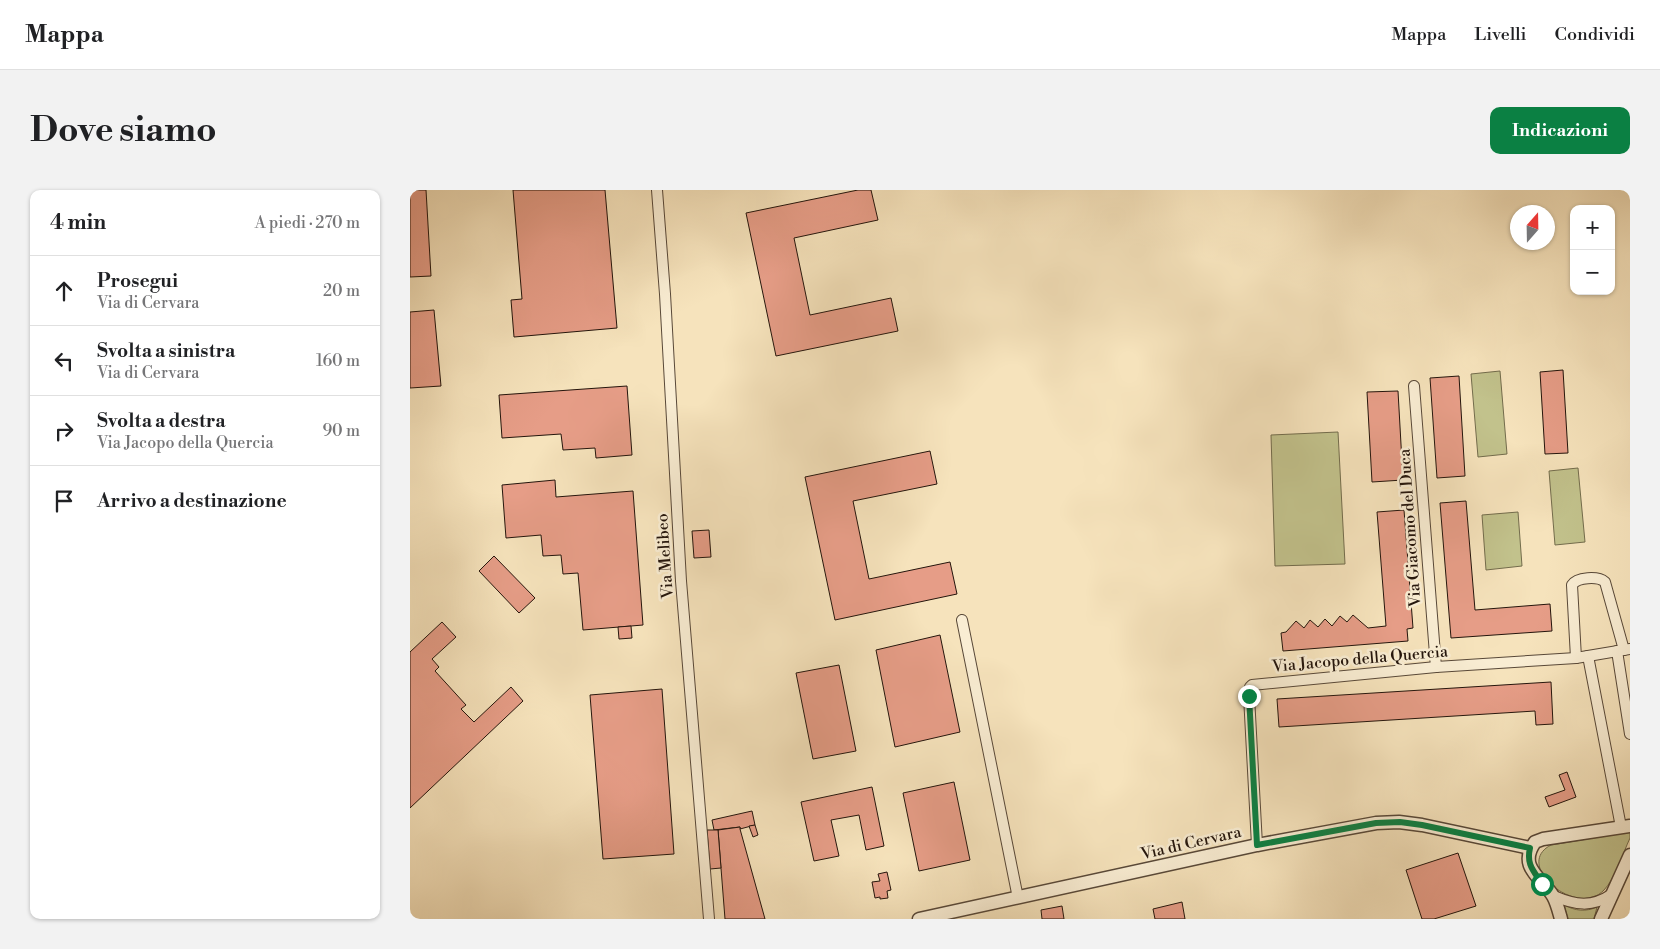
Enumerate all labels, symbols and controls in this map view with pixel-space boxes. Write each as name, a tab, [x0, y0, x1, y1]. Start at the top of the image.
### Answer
text: Mappa	[25, 20, 104, 50]
text: Mappa	[1391, 23, 1446, 46]
text: Livelli	[1474, 23, 1527, 46]
text: Condividi	[1555, 23, 1635, 46]
button: Indicazioni	[1490, 107, 1630, 154]
text: Dove siamo	[30, 109, 217, 152]
north arrow	[1510, 205, 1555, 250]
map controls	[1570, 205, 1615, 295]
button: +	[1570, 205, 1615, 250]
text: 4 min	[50, 210, 106, 236]
text: A piedi · 270 m	[255, 213, 360, 233]
button: −	[1570, 250, 1615, 295]
text: Prosegui	[97, 269, 178, 293]
icon: ahead	[50, 277, 78, 305]
text: 20 m	[323, 281, 360, 301]
text: Via di Cervara	[97, 293, 199, 313]
text: Svolta a sinistra	[97, 339, 235, 363]
icon: left	[50, 347, 78, 375]
text: 160 m	[316, 351, 360, 371]
text: Via di Cervara	[97, 363, 199, 383]
text: Svolta a destra	[97, 409, 225, 433]
icon: right	[50, 417, 78, 445]
text: 90 m	[322, 421, 360, 441]
text: Via Jacopo della Quercia	[97, 433, 274, 453]
street label: Via Giacomo del Duca	[1394, 447, 1426, 609]
icon: arrive	[50, 487, 78, 515]
text: Arrivo a destinazione	[97, 489, 287, 513]
street label: Via Melibeo	[652, 513, 678, 600]
street label: Via Jacopo della Quercia	[1270, 641, 1450, 677]
route end	[1238, 685, 1261, 708]
street label: Via di Cervara	[1138, 822, 1244, 864]
route start	[1531, 873, 1554, 896]

